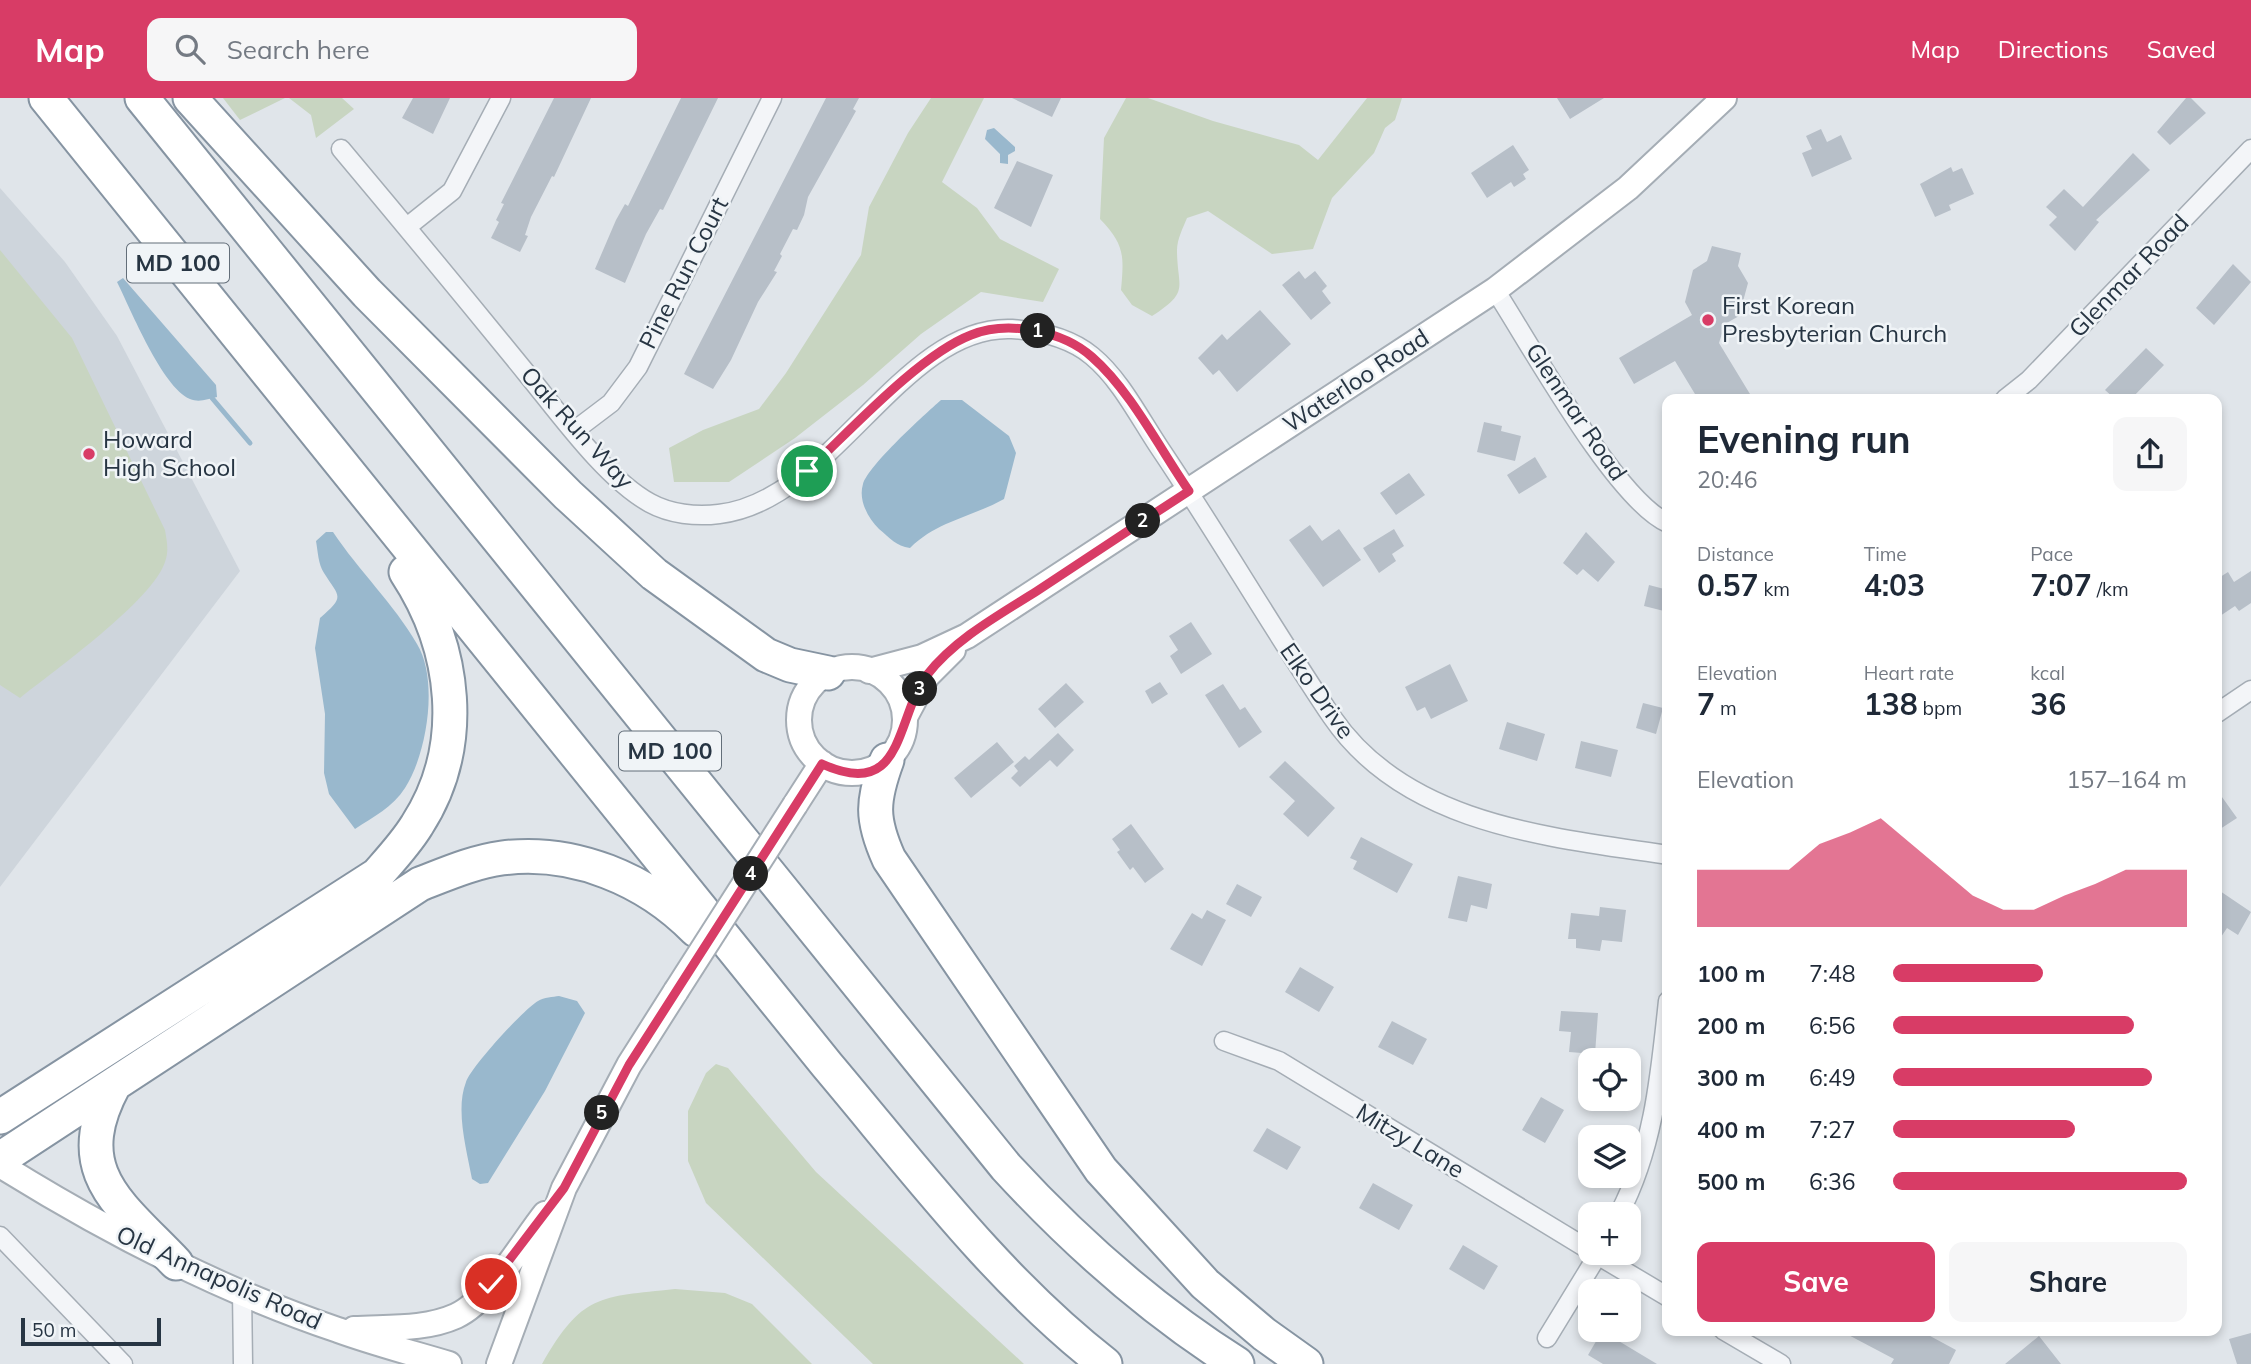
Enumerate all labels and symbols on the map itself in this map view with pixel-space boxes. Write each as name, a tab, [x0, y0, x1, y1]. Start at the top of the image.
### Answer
street label: Pine Run Court	[632, 192, 734, 353]
street label: Glenmar Road	[2062, 207, 2195, 343]
road number: MD 100	[127, 244, 229, 282]
place label: First Korean Presbyterian Church	[1722, 290, 1947, 348]
marker: First Korean Presbyterian Church	[1700, 312, 1716, 328]
pin: 1	[1020, 314, 1056, 348]
street label: Waterloo Road	[1277, 322, 1434, 438]
street label: Glenmar Road	[1520, 337, 1634, 486]
street label: Oak Run Way	[515, 360, 641, 495]
place label: Howard High School	[103, 424, 236, 482]
pin	[777, 441, 837, 501]
marker: Howard High School	[81, 446, 97, 462]
pin: 2	[1126, 504, 1160, 538]
street label: Elko Drive	[1274, 637, 1362, 744]
pin: 3	[902, 672, 937, 706]
road number: MD 100	[619, 732, 721, 771]
pin: 4	[734, 856, 768, 892]
pin: 5	[584, 1096, 620, 1130]
street label: Mitzy Lane	[1351, 1096, 1470, 1184]
street label: Old Annapolis Road	[112, 1218, 327, 1336]
pin	[461, 1254, 521, 1314]
scale bar	[21, 1315, 161, 1347]

